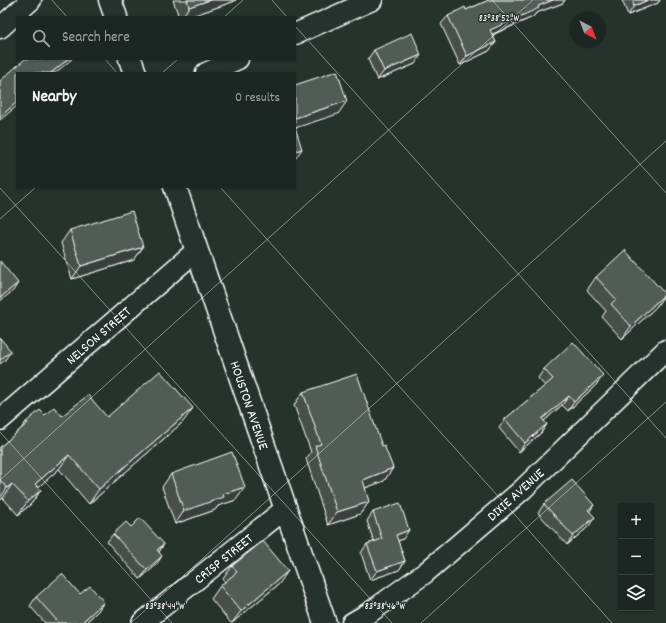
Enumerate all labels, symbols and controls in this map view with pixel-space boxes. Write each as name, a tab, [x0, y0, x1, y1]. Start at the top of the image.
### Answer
text: 83°38'52"W	[479, 12, 519, 26]
north arrow	[570, 12, 606, 48]
search box	[16, 16, 296, 60]
icon: search	[30, 27, 52, 49]
text: Search here	[62, 27, 130, 49]
text: Nearby	[32, 86, 76, 110]
text: 0 results	[235, 89, 280, 108]
street label: NELSON STREET	[62, 302, 136, 370]
street label: HOUSTON AVENUE	[224, 359, 273, 453]
street label: DIXIE AVENUE	[483, 464, 550, 527]
map controls	[618, 503, 654, 611]
button: +	[618, 503, 654, 539]
street label: CRISP STREET	[190, 529, 258, 590]
button: −	[618, 539, 654, 575]
button: layers	[618, 575, 654, 611]
text: 83°38'44"W	[145, 600, 185, 614]
text: 83°38'46"W	[365, 600, 405, 614]

